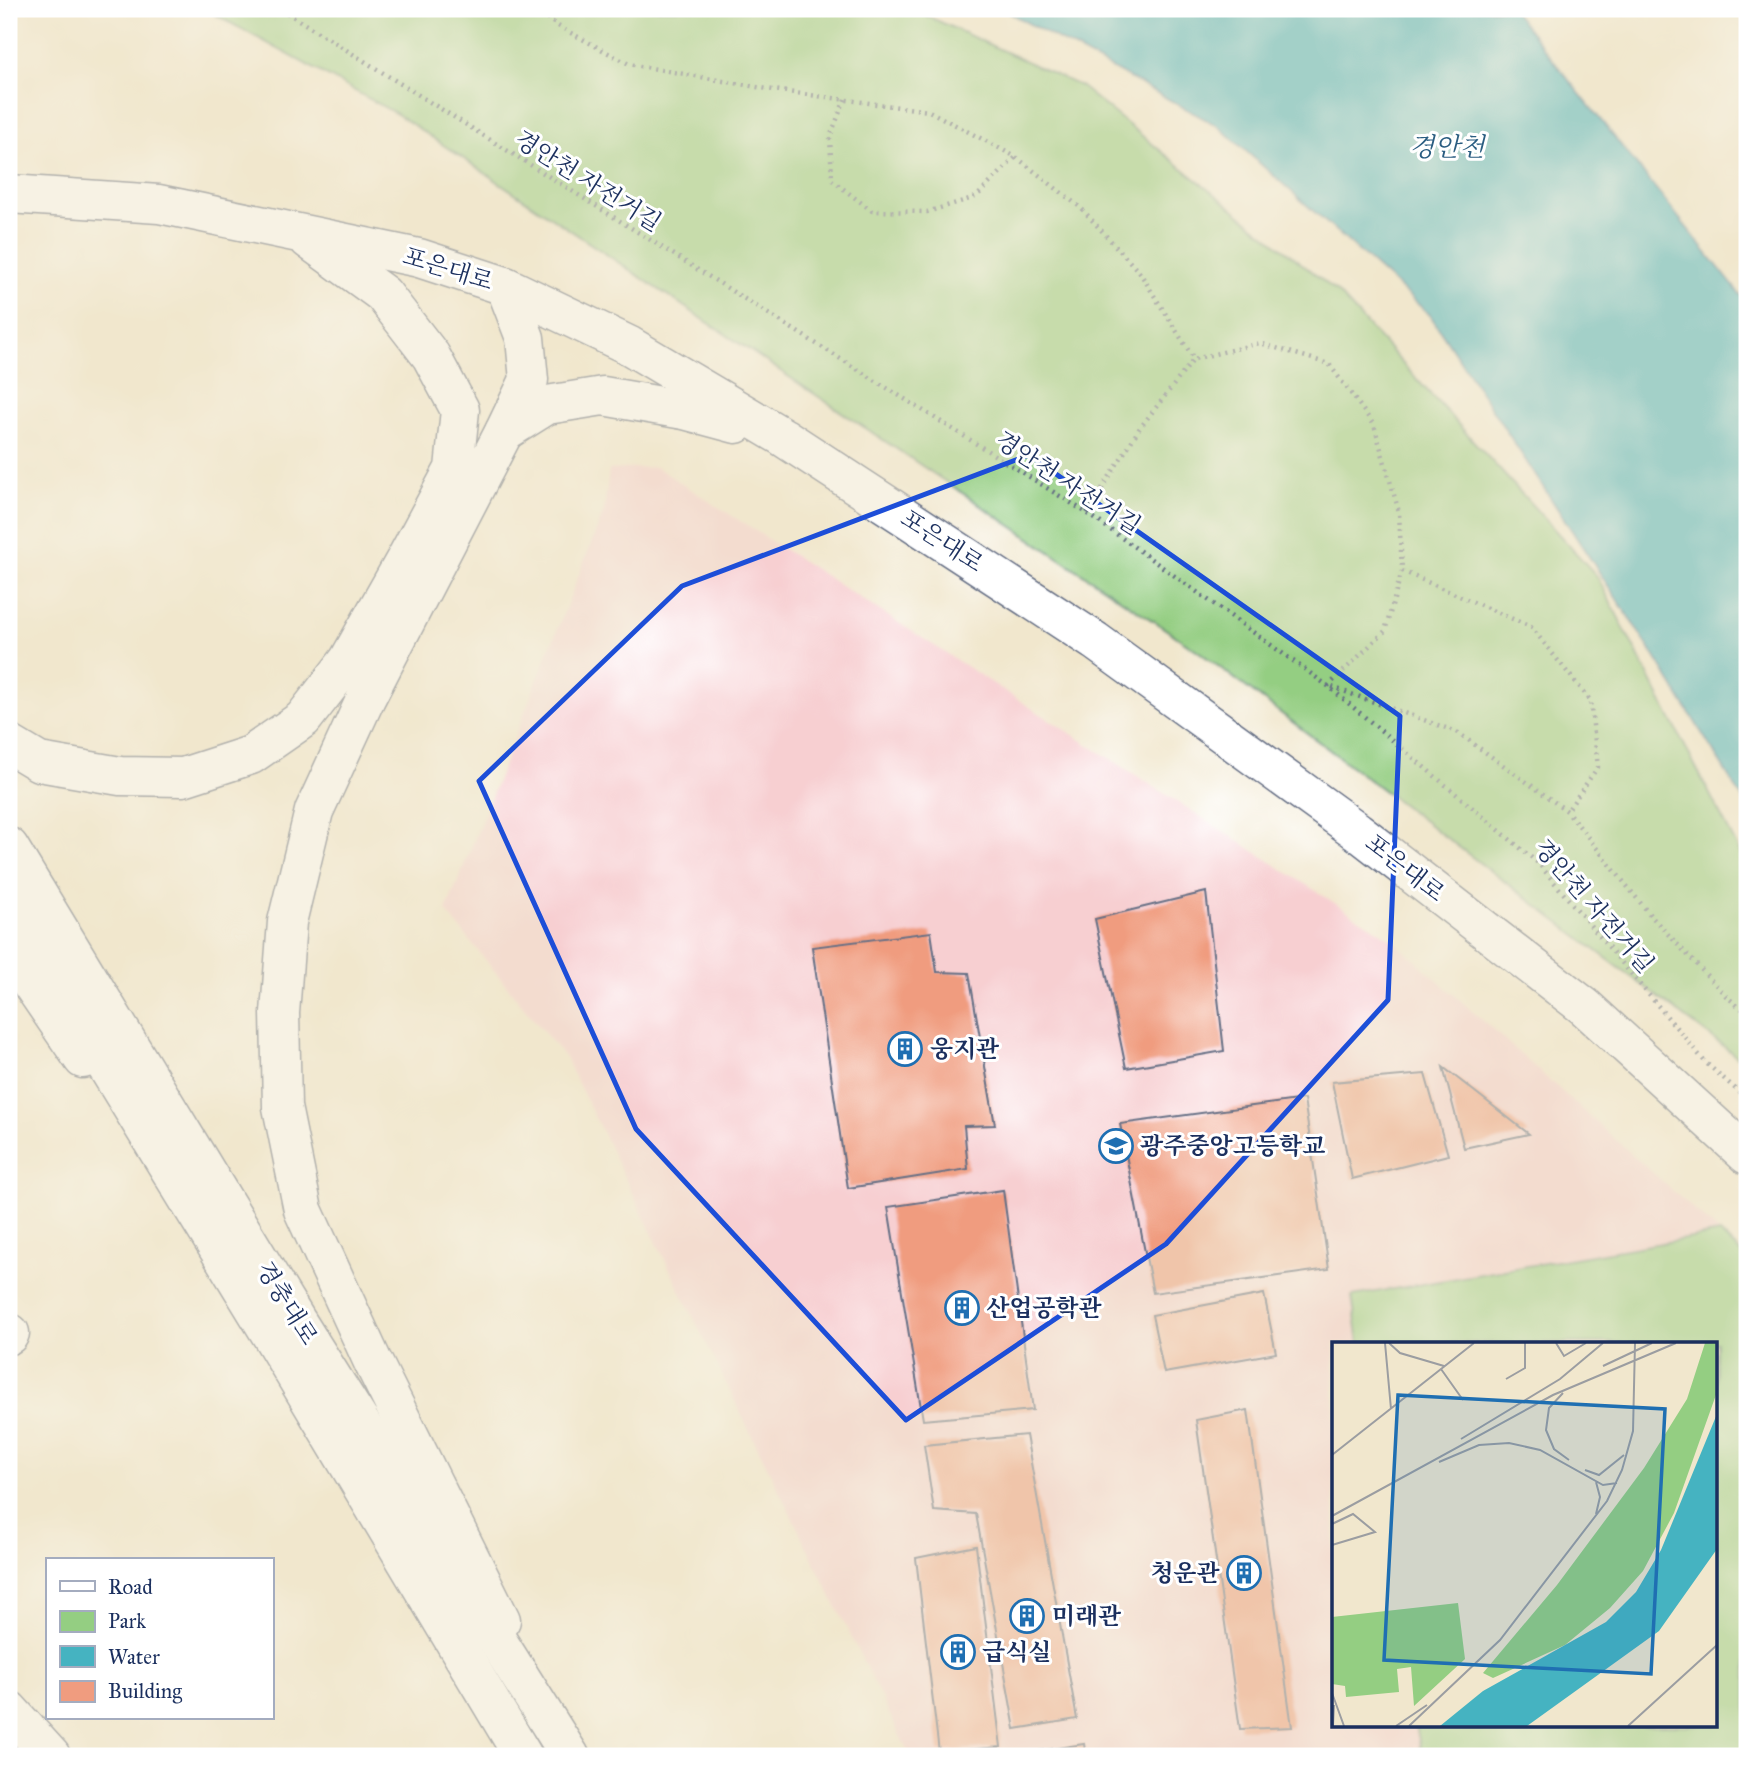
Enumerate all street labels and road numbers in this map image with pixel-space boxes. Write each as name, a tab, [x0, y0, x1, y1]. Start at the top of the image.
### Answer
street label: 경안천 자전거길	[509, 124, 667, 238]
street label: 포은대로	[399, 241, 497, 297]
street label: 경안천 자전거길	[990, 425, 1146, 541]
street label: 포은대로	[895, 503, 989, 579]
street label: 포은대로	[1359, 828, 1451, 908]
street label: 경안천 자전거길	[1528, 833, 1660, 979]
street label: 경충대로	[250, 1256, 324, 1350]

